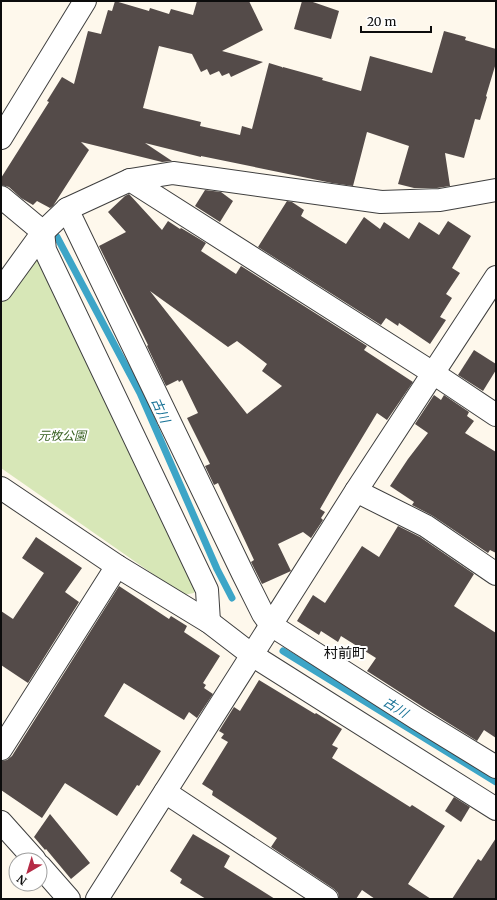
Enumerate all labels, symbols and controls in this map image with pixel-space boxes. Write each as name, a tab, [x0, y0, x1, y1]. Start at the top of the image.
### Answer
scale bar	[361, 8, 431, 34]
text: 20 m	[367, 14, 396, 29]
water label: 古川	[147, 395, 174, 427]
park label: 元牧公園	[38, 428, 88, 443]
district label: 村前町	[324, 644, 366, 662]
water label: 古川	[380, 693, 413, 723]
north arrow	[8, 852, 48, 892]
text: N	[14, 872, 30, 888]

